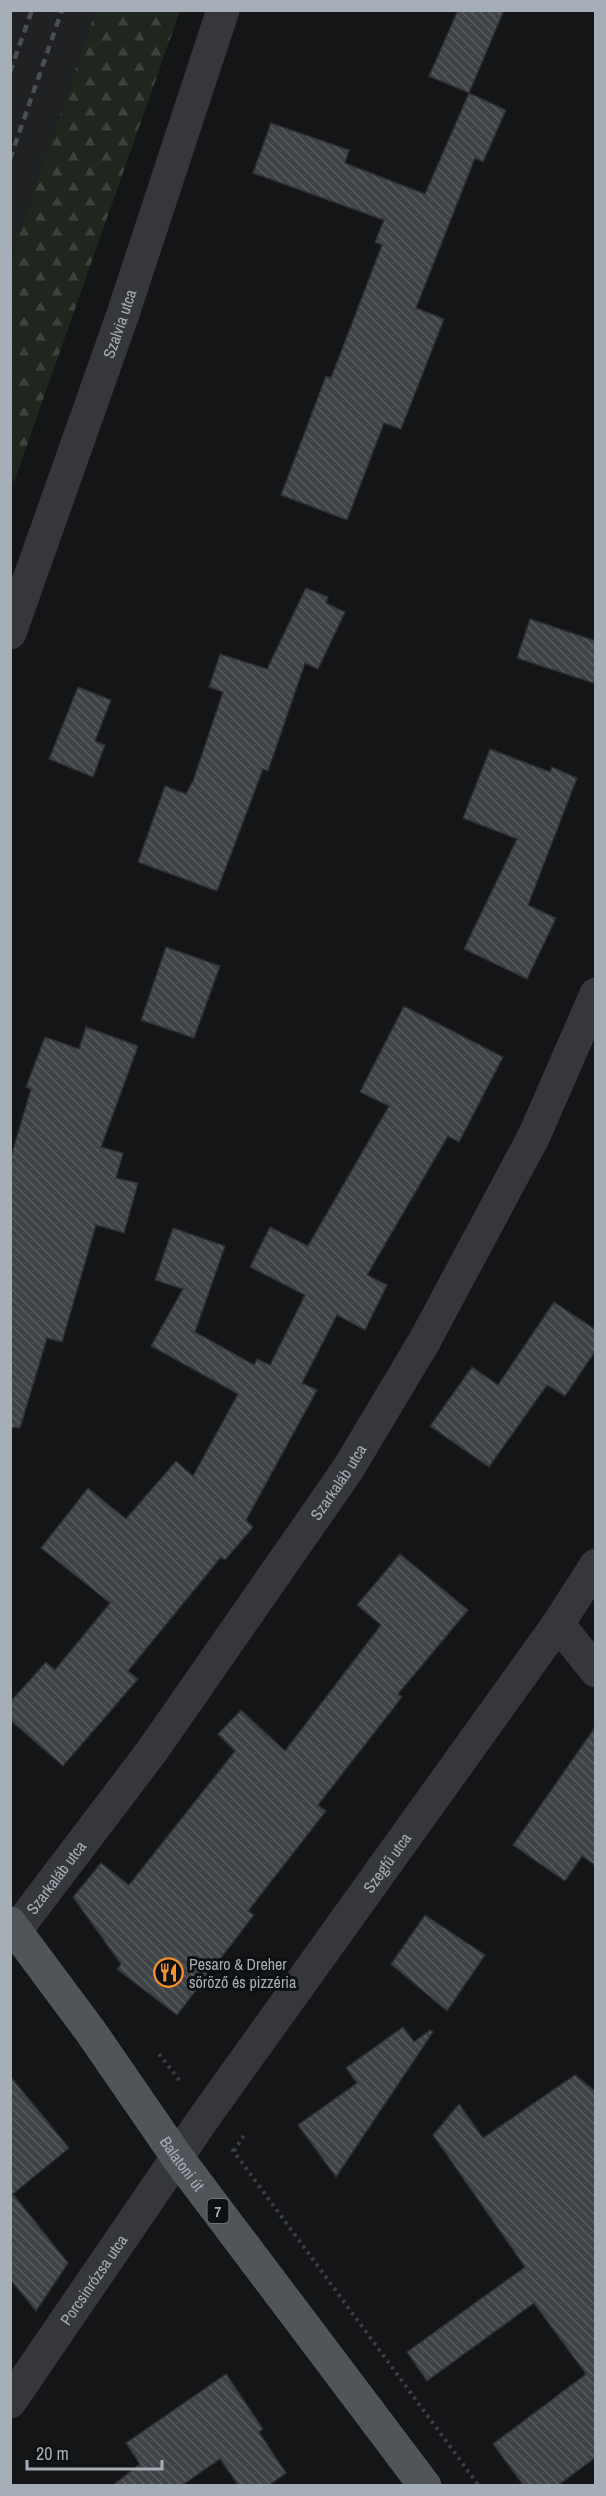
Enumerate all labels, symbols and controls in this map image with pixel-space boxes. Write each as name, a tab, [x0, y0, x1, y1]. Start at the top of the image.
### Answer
street label: Szalvia utca	[97, 286, 142, 361]
street label: Szarkaláb utca	[305, 1439, 372, 1524]
street label: Szegfű utca	[358, 1828, 416, 1897]
street label: Szarkaláb utca	[21, 1836, 91, 1919]
place label: Pesaro & Dreher söröző és pizzéria	[189, 1953, 297, 1993]
restaurant icon: Pesaro & Dreher söröző és pizzéria	[152, 1957, 184, 1989]
street label: Balatoni út	[155, 2132, 210, 2196]
road number: 7	[208, 2199, 228, 2223]
street label: Porcsinrózsa utca	[55, 2230, 133, 2329]
scale bar	[27, 2433, 162, 2471]
text: 20 m	[36, 2441, 69, 2466]

